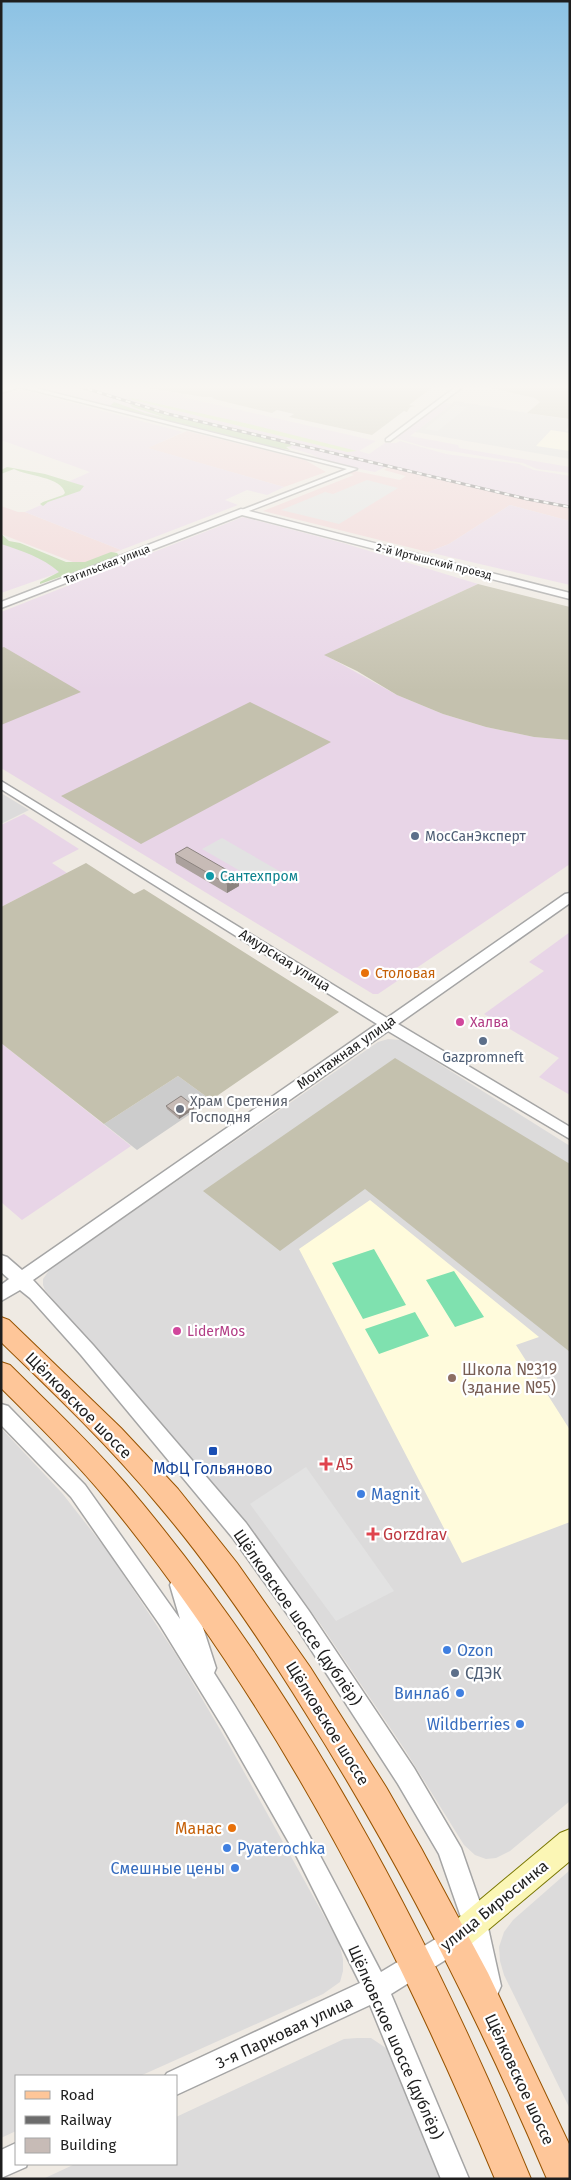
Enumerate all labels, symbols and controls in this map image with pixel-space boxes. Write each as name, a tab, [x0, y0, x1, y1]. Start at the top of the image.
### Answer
street label: 2-й Иртышский проезд	[375, 541, 493, 582]
street label: Тагильская улица	[62, 542, 152, 587]
place label: МосСанЭксперт	[425, 828, 527, 845]
marker: МосСанЭксперт	[409, 830, 421, 842]
place label: Сантехпром	[220, 868, 298, 885]
marker: Сантехпром	[204, 870, 216, 882]
street label: Амурская улица	[236, 926, 333, 995]
place label: Столовая	[375, 965, 435, 982]
marker: Столовая	[359, 967, 371, 979]
street label: Монтажная улица	[293, 1012, 399, 1093]
place label: Халва	[470, 1014, 509, 1031]
marker: Халва	[454, 1016, 466, 1028]
marker: Gazpromneft	[477, 1035, 489, 1047]
place label: Gazpromneft	[442, 1049, 525, 1066]
place label: Храм Сретения Господня	[190, 1093, 288, 1126]
marker: Храм Сретения Господня	[174, 1103, 186, 1115]
place label: LiderMos	[187, 1323, 245, 1340]
marker: LiderMos	[171, 1325, 183, 1337]
street label: Щёлковское шоссе	[22, 1348, 136, 1462]
place label: Школа №319 (здание №5)	[462, 1360, 557, 1397]
marker: Школа №319 (здание №5)	[446, 1372, 458, 1384]
marker: МФЦ Гольяново	[207, 1445, 219, 1457]
place label: А5	[336, 1455, 353, 1474]
marker: А5	[320, 1458, 332, 1470]
place label: МФЦ Гольяново	[153, 1459, 273, 1478]
place label: Magnit	[371, 1485, 420, 1504]
marker: Magnit	[355, 1488, 367, 1500]
place label: Gorzdrav	[383, 1525, 447, 1544]
street label: Щёлковское шоссе (дублёр)	[229, 1526, 366, 1709]
marker: Gorzdrav	[367, 1528, 379, 1540]
place label: Ozon	[457, 1641, 494, 1660]
marker: Ozon	[441, 1644, 453, 1656]
street label: Щёлковское шоссе	[282, 1658, 373, 1789]
place label: СДЭК	[465, 1664, 502, 1683]
marker: СДЭК	[449, 1667, 461, 1679]
place label: Винлаб	[394, 1684, 450, 1703]
marker: Винлаб	[454, 1687, 466, 1699]
place label: Wildberries	[427, 1715, 510, 1734]
marker: Wildberries	[514, 1718, 526, 1730]
place label: Манас	[175, 1819, 222, 1838]
marker: Манас	[226, 1822, 238, 1834]
place label: Pyaterochka	[237, 1839, 326, 1858]
marker: Pyaterochka	[221, 1842, 233, 1854]
street label: улица Бирюсинка	[437, 1856, 552, 1955]
place label: Смешные цены	[111, 1859, 225, 1878]
marker: Смешные цены	[229, 1862, 241, 1874]
street label: Щёлковское шоссе (дублёр)	[344, 1942, 447, 2142]
street label: 3-я Парковая улица	[213, 1992, 356, 2073]
street label: Щёлковское шоссе	[481, 2011, 558, 2148]
legend	[15, 2075, 178, 2165]
text: Road	[60, 2086, 95, 2104]
text: Railway	[60, 2111, 112, 2129]
text: Building	[60, 2136, 116, 2154]

